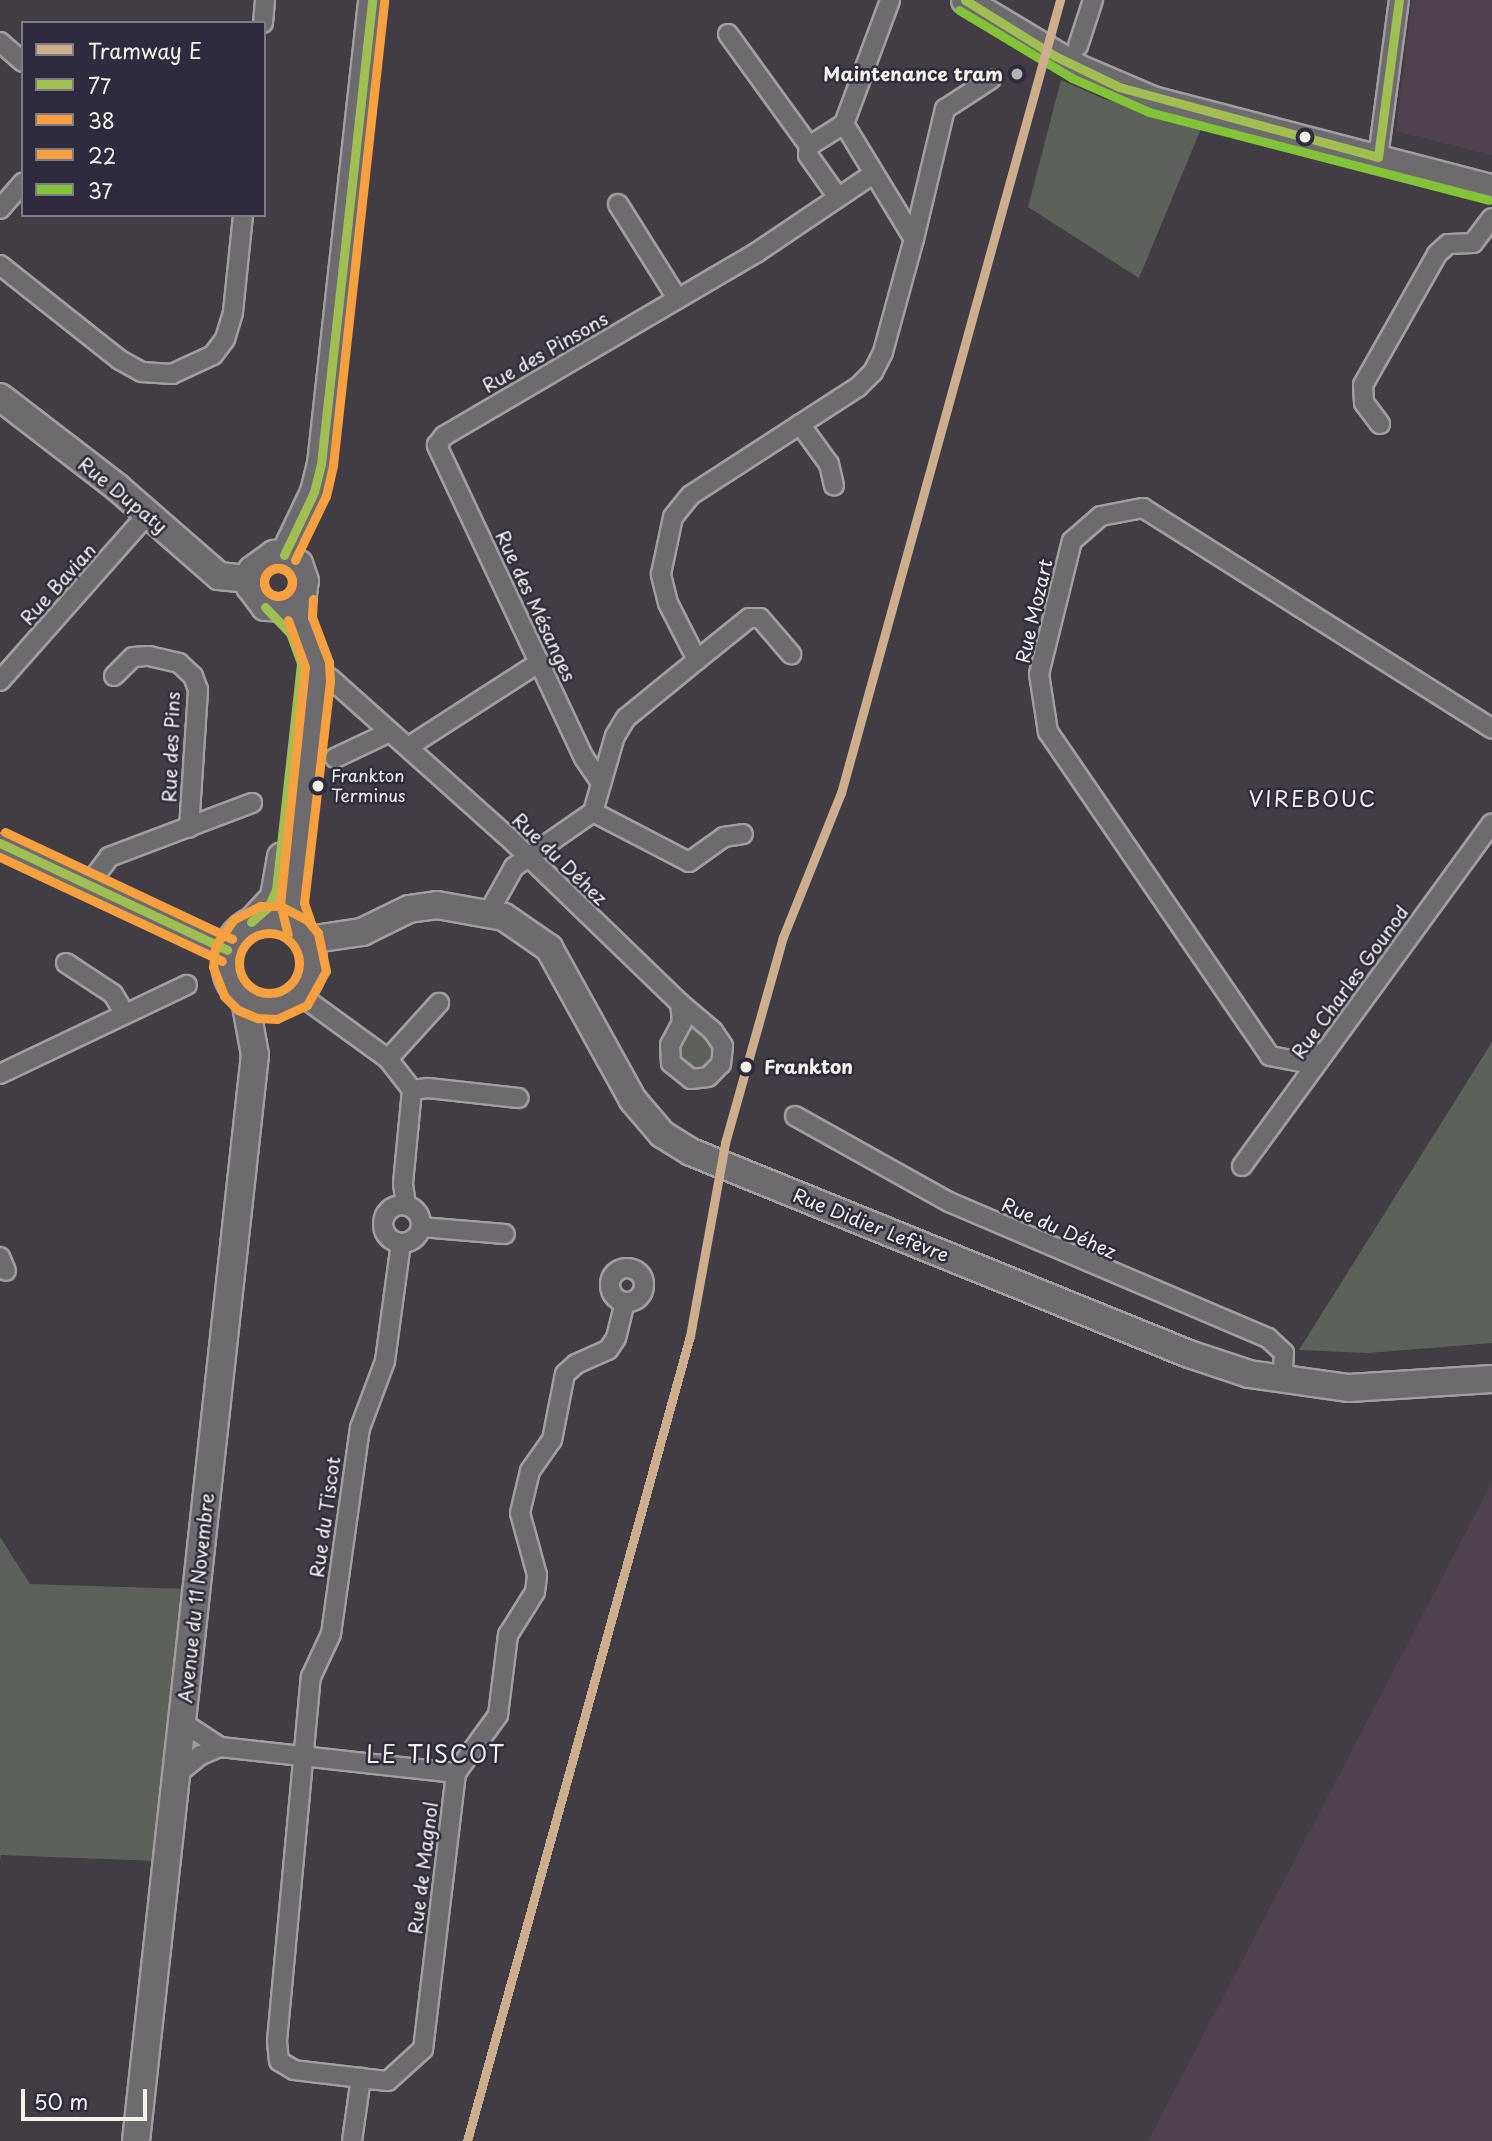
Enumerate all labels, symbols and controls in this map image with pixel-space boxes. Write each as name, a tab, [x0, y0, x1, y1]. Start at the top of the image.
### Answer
legend	[21, 21, 266, 217]
text: Tramway E	[88, 34, 202, 66]
place label: Maintenance tram	[823, 63, 1003, 85]
marker: Maintenance tram	[1009, 66, 1025, 82]
text: 77	[88, 69, 111, 101]
text: 38	[88, 104, 115, 136]
unlabelled marker	[1298, 130, 1312, 144]
text: 22	[88, 139, 116, 171]
text: 37	[88, 174, 113, 206]
street label: Rue des Pinsons	[476, 306, 614, 398]
street label: Rue Dupaty	[73, 452, 173, 538]
street label: Rue des Mésanges	[491, 526, 581, 686]
street label: Rue Bavian	[15, 538, 101, 630]
street label: Rue Mozart	[1011, 556, 1057, 666]
street label: Rue des Pins	[158, 690, 184, 804]
place label: Frankton Terminus	[331, 766, 406, 806]
marker: Frankton Terminus	[311, 779, 325, 793]
district label: VIREBOUC	[1250, 785, 1376, 811]
street label: Rue du Déhez	[507, 807, 613, 911]
street label: Rue Charles Gounod	[1286, 899, 1414, 1065]
marker: Frankton	[735, 1056, 757, 1078]
place label: Frankton	[764, 1056, 853, 1078]
street label: Rue Didier Lefèvre	[789, 1183, 953, 1267]
street label: Rue du Déhez	[997, 1192, 1121, 1264]
street label: Rue du Tiscot	[305, 1453, 345, 1581]
street label: Avenue du 11 Novembre	[174, 1491, 218, 1705]
district label: LE TISCOT	[368, 1740, 504, 1768]
street label: Rue de Magnol	[403, 1799, 443, 1937]
scale bar	[24, 2074, 150, 2118]
text: 50 m	[34, 2085, 88, 2117]

